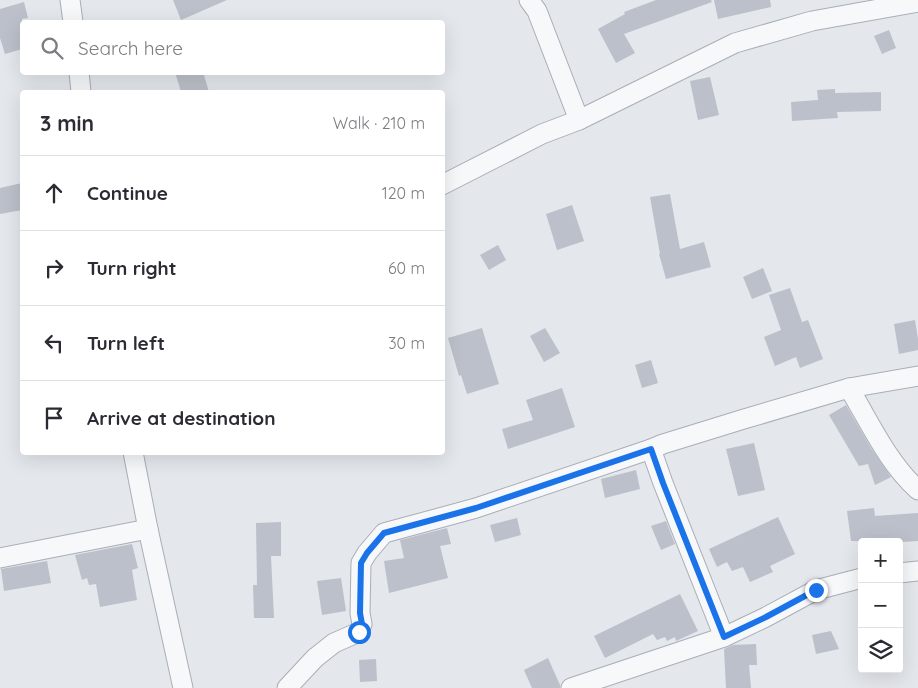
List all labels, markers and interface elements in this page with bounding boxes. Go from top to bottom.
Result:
search box [20,20,445,75]
icon: search [38,34,66,62]
text: Search here [78,36,183,60]
text: 3 min [40,110,94,136]
text: Walk · 210 m [333,113,425,133]
icon: ahead [40,179,68,207]
text: Continue [87,181,168,205]
text: 120 m [382,183,425,203]
icon: right [40,254,68,282]
text: Turn right [87,256,176,280]
text: 60 m [388,258,425,278]
icon: left [40,329,68,357]
text: Turn left [87,331,165,355]
text: 30 m [388,333,425,353]
icon: arrive [40,404,68,432]
text: Arrive at destination [87,406,276,430]
map controls [858,538,903,673]
button: + [858,538,903,583]
route end [805,579,828,602]
button: − [858,583,903,628]
route start [348,621,371,644]
button: layers [858,628,903,673]

